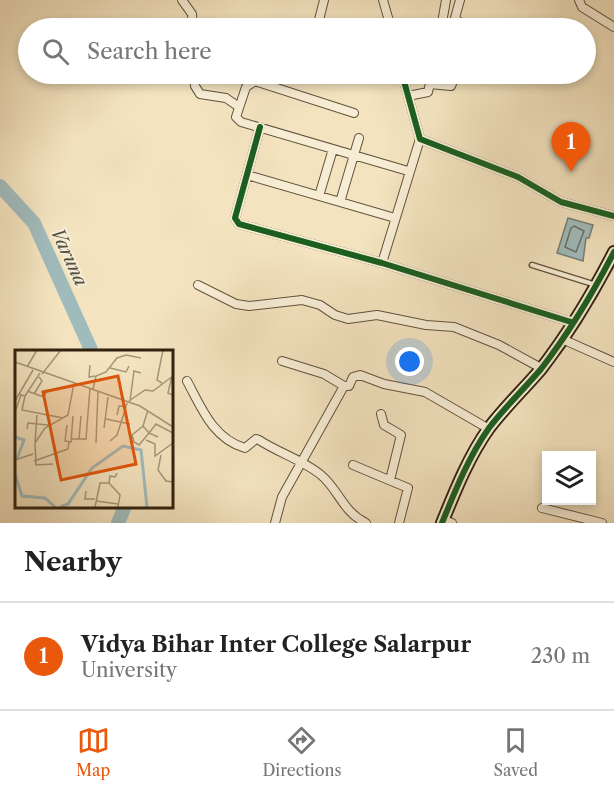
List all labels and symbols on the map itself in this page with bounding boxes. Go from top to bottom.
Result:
pin: 1 [552,122,590,172]
water label: Varuna [46,224,92,290]
your location [395,347,424,376]
inset map [15,350,172,508]

